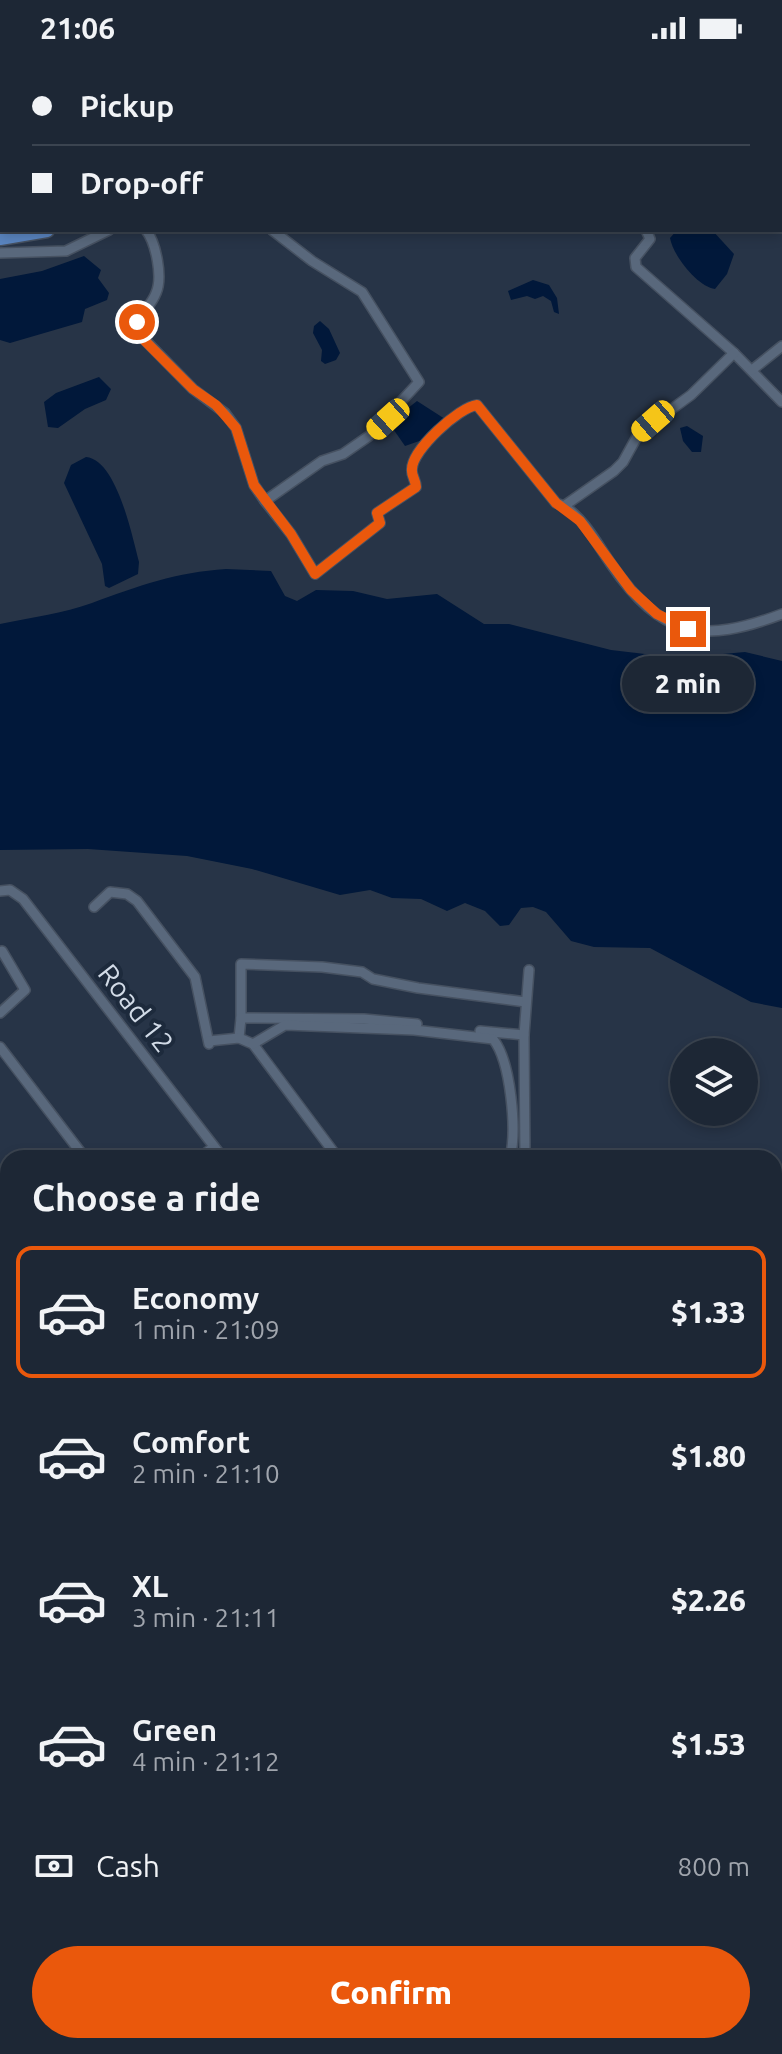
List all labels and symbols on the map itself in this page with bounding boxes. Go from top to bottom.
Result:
route start [119,304,155,340]
car [362,394,414,444]
car [627,396,679,446]
route end [670,611,706,647]
callout: 2 min [622,657,754,713]
street label: Road 12 [93,958,180,1058]

